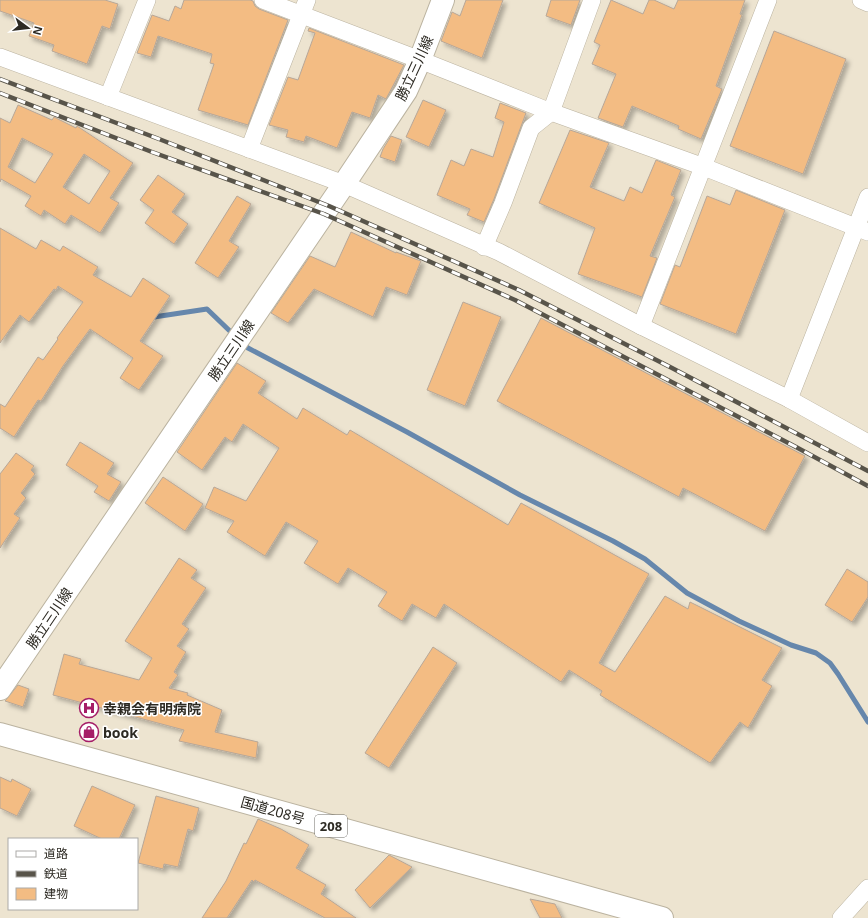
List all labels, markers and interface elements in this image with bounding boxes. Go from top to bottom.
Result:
north arrow [8,8,48,48]
text: N [30,24,47,37]
street label: 勝立三川線 [391,32,437,104]
street label: 勝立三川線 [204,316,258,384]
street label: 勝立三川線 [22,584,76,652]
hospital icon: 幸親会有明病院 [78,697,100,719]
place label: 幸親会有明病院 [103,699,201,718]
shop icon: book [78,721,100,743]
place label: book [103,723,138,742]
street label: 国道208号 [239,792,307,828]
road number: 208 [315,815,347,837]
legend [8,838,138,910]
text: 道路 [44,845,68,862]
text: 鉄道 [44,865,68,882]
text: 建物 [44,885,68,902]

